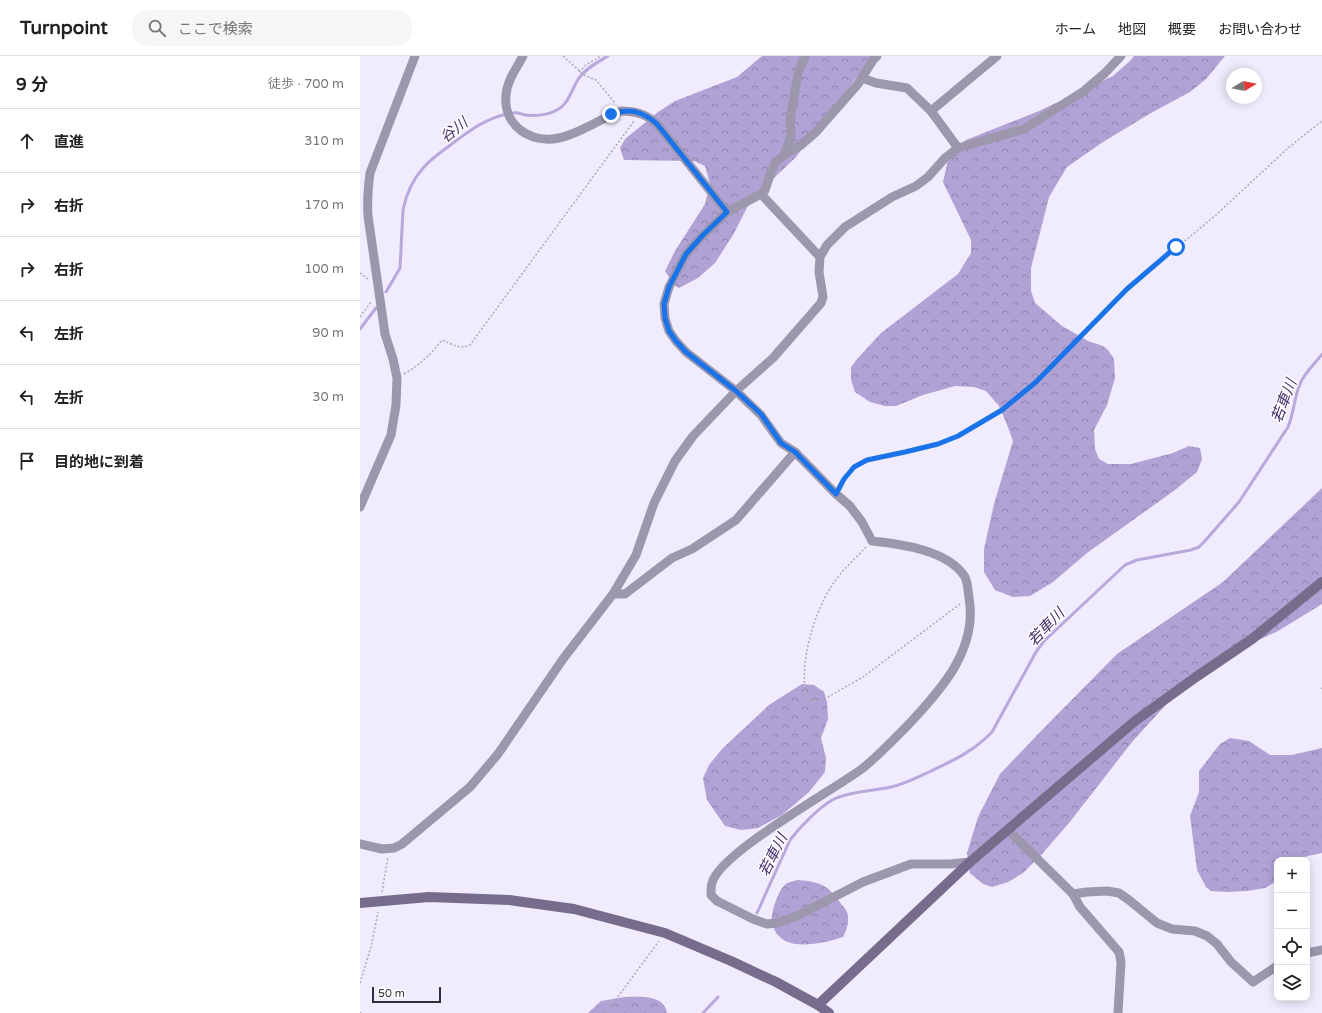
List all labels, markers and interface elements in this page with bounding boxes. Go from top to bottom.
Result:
search box [132,10,412,46]
text: Turnpoint [20,17,108,39]
icon: search [146,17,168,39]
text: ここで検索 [178,20,253,38]
text: ホーム [1054,21,1096,38]
text: 地図 [1118,21,1146,38]
text: 概要 [1168,21,1196,38]
text: お問い合わせ [1218,21,1302,38]
north arrow [1226,68,1262,104]
text: 9 分 [16,74,48,95]
text: 徒歩 · 700 m [268,76,344,92]
route end [602,105,620,123]
water label: 谷川 [437,112,473,146]
icon: ahead [16,130,38,152]
text: 直進 [54,133,84,151]
text: 310 m [304,133,344,149]
icon: right [16,194,38,216]
text: 右折 [54,197,84,215]
text: 170 m [304,197,344,213]
route start [1167,238,1185,256]
icon: right [16,258,38,280]
text: 右折 [54,261,84,279]
text: 100 m [304,261,344,277]
icon: left [16,322,38,344]
text: 左折 [54,325,84,343]
text: 90 m [312,325,344,341]
water label: 若車川 [1268,375,1301,425]
icon: left [16,386,38,408]
text: 左折 [54,389,84,407]
text: 30 m [312,389,344,405]
icon: arrive [16,450,38,472]
text: 目的地に到着 [54,453,144,471]
water label: 若車川 [1024,603,1069,649]
water label: 若車川 [755,829,792,879]
map controls [1274,857,1310,1001]
button: + [1274,857,1310,893]
button: − [1274,893,1310,929]
button: locate [1274,929,1310,965]
button: layers [1274,965,1310,1001]
scale bar [372,985,441,1004]
text: 50 m [378,987,405,1000]

